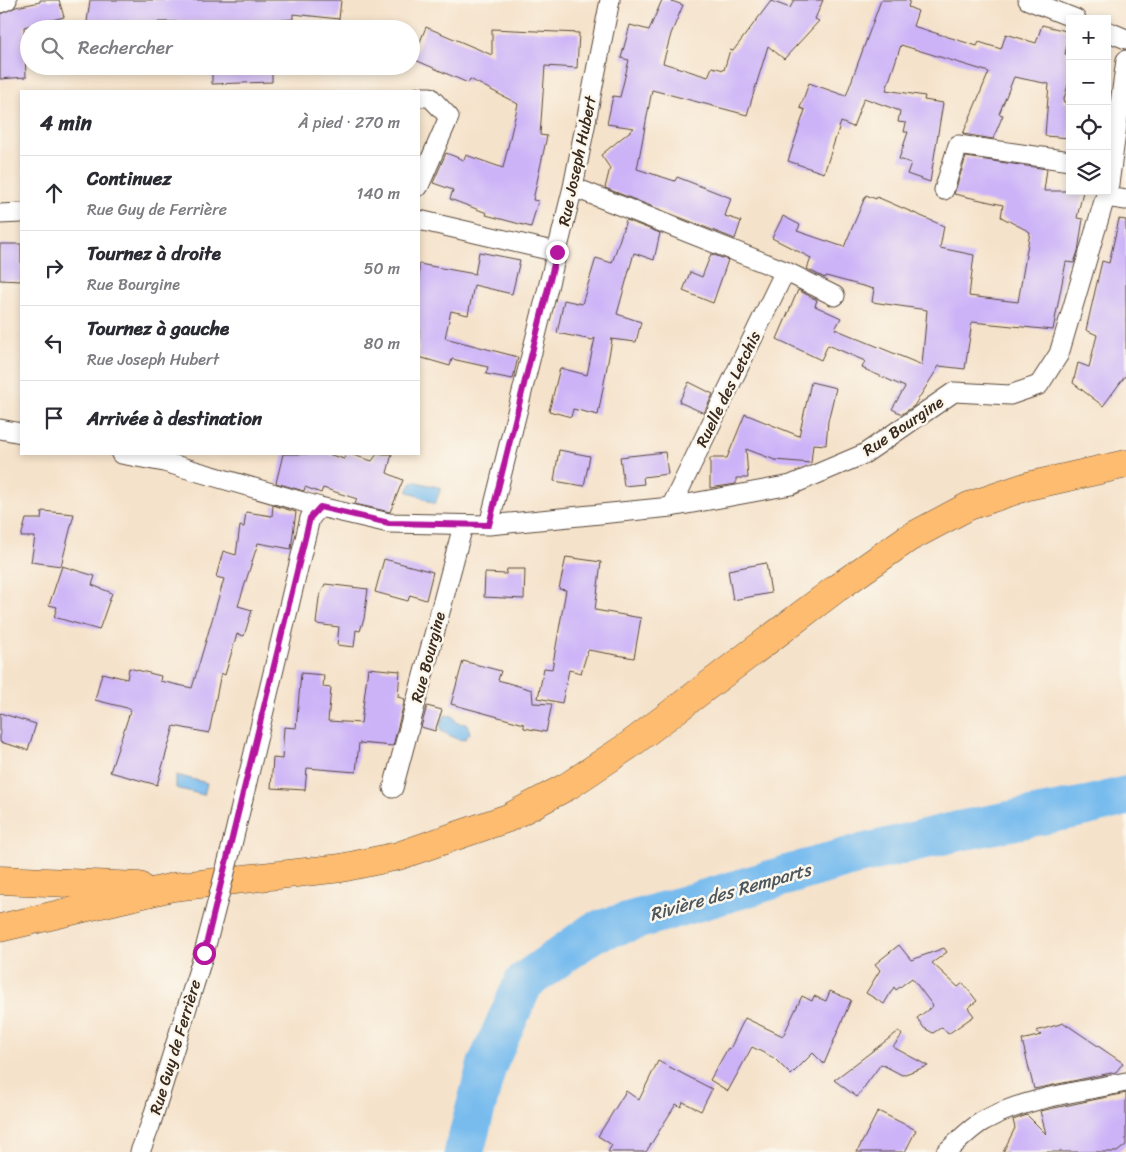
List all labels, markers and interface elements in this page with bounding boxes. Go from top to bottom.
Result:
map controls [1066,15,1111,195]
button: + [1066,15,1111,60]
search box [20,20,420,75]
text: Rechercher [78,31,173,64]
icon: search [38,34,66,62]
button: − [1066,60,1111,105]
street label: Rue Joseph Hubert [549,93,605,229]
text: 4 min [40,104,92,142]
button: locate [1066,105,1111,150]
text: À pied · 270 m [298,108,400,137]
button: layers [1066,150,1111,195]
text: Continuez [87,162,172,195]
icon: ahead [40,179,68,207]
text: 140 m [357,179,400,208]
text: Rue Guy de Ferrière [87,195,227,224]
text: Tournez à droite [87,237,221,270]
route end [546,241,569,264]
icon: right [40,254,68,282]
text: 50 m [364,254,400,283]
text: Rue Bourgine [87,270,180,299]
text: Tournez à gauche [87,312,229,345]
street label: Ruelle des Letchis [687,325,769,452]
icon: left [40,329,68,357]
text: 80 m [364,329,400,358]
text: Rue Joseph Hubert [87,345,219,374]
street label: Rue Bourgine [856,388,950,464]
text: Arrivée à destination [87,402,262,435]
icon: arrive [40,404,68,432]
street label: Rue Bourgine [402,608,454,706]
water label: Rivière des Remparts [646,853,817,930]
route start [193,942,216,965]
street label: Rue Guy de Ferrière [141,976,209,1118]

